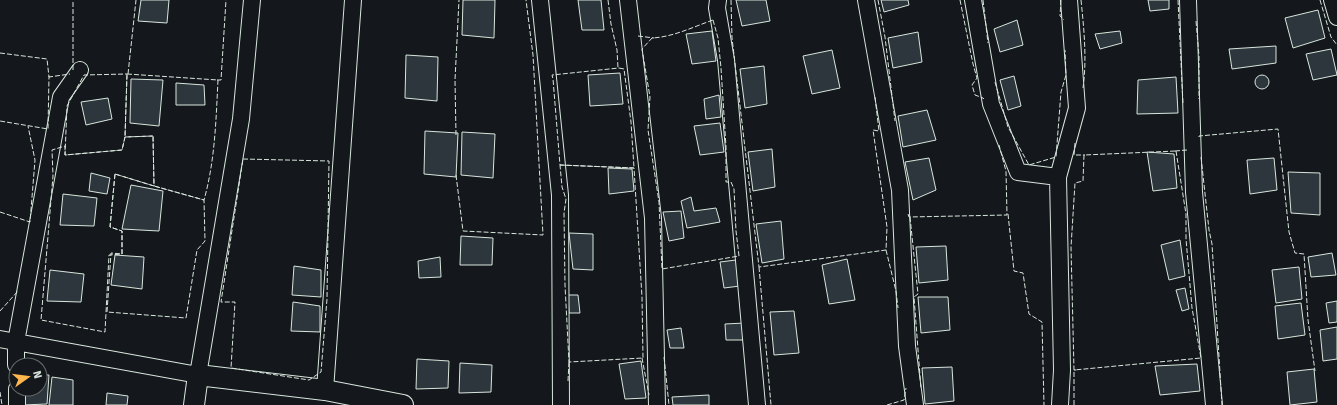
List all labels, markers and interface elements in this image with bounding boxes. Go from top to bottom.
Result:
north arrow [8,357,48,397]
text: N [30,370,44,380]

